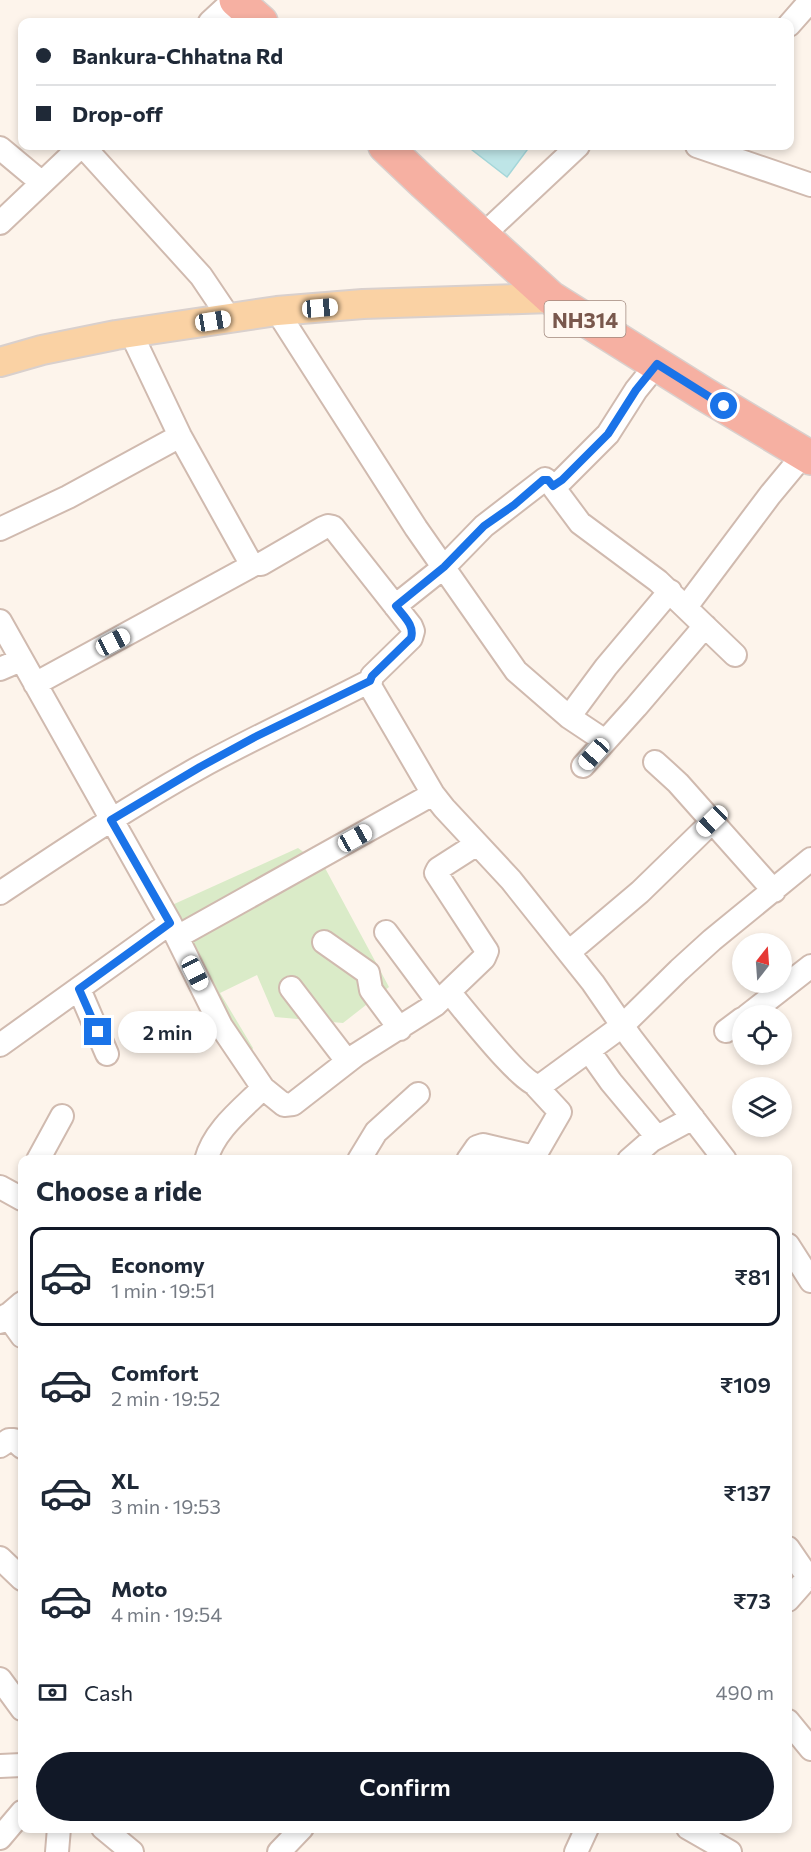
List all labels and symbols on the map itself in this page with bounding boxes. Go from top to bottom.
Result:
car [301,297,339,319]
road number: NH314 [544,301,626,337]
car [194,309,232,333]
route start [710,392,737,419]
car [93,626,133,658]
car [575,735,613,773]
car [693,802,731,840]
car [335,821,375,855]
north arrow [732,933,792,993]
car [179,953,211,993]
callout: 2 min [119,1011,218,1053]
route end [84,1018,111,1045]

